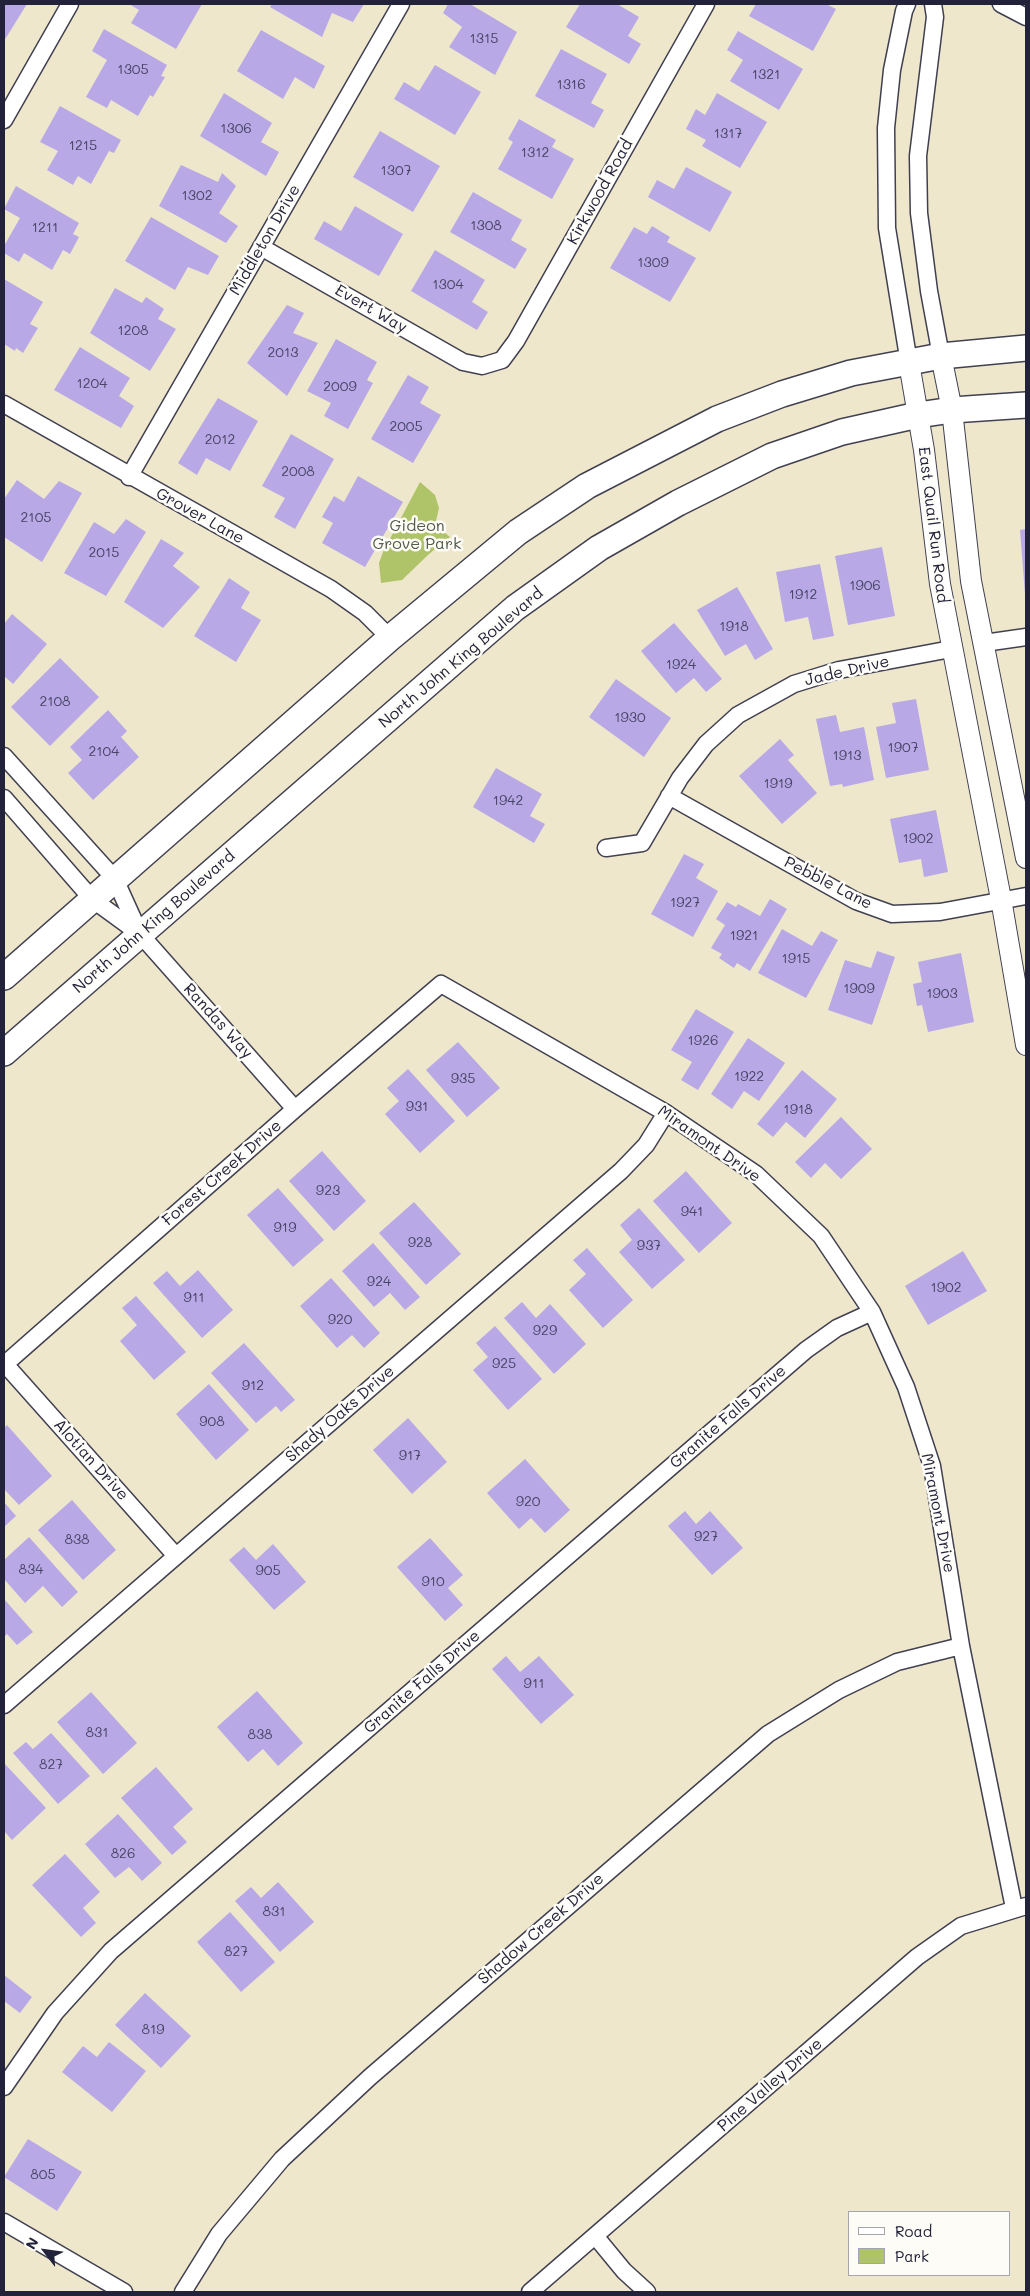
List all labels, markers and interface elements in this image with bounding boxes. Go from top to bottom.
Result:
house number: 1315 [470,31,498,47]
house number: 1305 [117,62,149,78]
house number: 1321 [752,67,780,83]
house number: 1316 [556,77,586,93]
house number: 1306 [220,121,252,137]
house number: 1317 [714,126,742,142]
street label: Kirkwood Road [563,136,637,248]
house number: 1215 [69,138,97,154]
house number: 1312 [521,145,549,161]
house number: 1307 [381,163,411,179]
street label: Middleton Drive [226,181,304,299]
house number: 1302 [182,188,212,204]
house number: 1308 [470,218,502,234]
house number: 1211 [32,220,58,236]
house number: 1309 [637,255,669,271]
house number: 1304 [432,277,464,293]
street label: Evert Way [332,281,410,337]
house number: 1208 [117,323,149,339]
house number: 2013 [268,345,298,361]
house number: 1204 [77,376,107,392]
house number: 2009 [323,379,357,395]
house number: 2005 [389,419,423,435]
house number: 2012 [205,432,235,448]
street label: East Quail Run Road [914,446,952,604]
house number: 2008 [281,464,315,480]
street label: Grover Lane [152,484,248,548]
house number: 2105 [21,510,51,526]
park label: Gideon Grove Park [372,516,462,554]
house number: 2015 [89,545,119,561]
house number: 1906 [849,578,881,594]
street label: North John King Boulevard [375,584,547,732]
house number: 1912 [789,587,817,603]
house number: 1918 [719,619,749,635]
street label: Jade Drive [803,652,891,690]
house number: 1924 [666,657,696,673]
house number: 2108 [39,694,71,710]
house number: 1930 [614,710,646,726]
house number: 1907 [888,740,918,756]
house number: 2104 [89,744,119,760]
house number: 1913 [833,748,861,764]
house number: 1919 [763,776,793,792]
house number: 1942 [493,793,523,809]
house number: 1902 [903,831,933,847]
street label: North John King Boulevard [69,846,239,998]
street label: Pebble Lane [781,853,875,913]
house number: 1927 [670,895,700,911]
house number: 1921 [730,928,758,944]
house number: 1915 [782,951,810,967]
street label: Randas Way [179,979,257,1063]
house number: 1909 [843,981,875,997]
house number: 1903 [926,986,958,1002]
house number: 1926 [688,1033,718,1049]
house number: 1922 [734,1069,764,1085]
house number: 935 [451,1071,475,1087]
house number: 931 [406,1099,428,1115]
street label: Miramont Drive [654,1101,764,1187]
house number: 1918 [783,1102,813,1118]
street label: Forest Creek Drive [159,1116,285,1230]
house number: 923 [316,1183,340,1199]
house number: 941 [681,1204,703,1220]
house number: 919 [274,1220,296,1236]
house number: 928 [408,1235,432,1251]
house number: 937 [637,1238,661,1254]
house number: 924 [367,1274,391,1290]
house number: 1902 [931,1280,961,1296]
house number: 911 [184,1290,204,1306]
house number: 920 [328,1312,352,1328]
house number: 929 [533,1323,557,1339]
house number: 925 [492,1356,516,1372]
street label: Granite Falls Drive [666,1361,790,1473]
street label: Shady Oaks Drive [282,1362,398,1466]
house number: 912 [242,1378,264,1394]
house number: 908 [199,1414,225,1430]
street label: Alotian Drive [49,1415,133,1505]
house number: 917 [399,1448,421,1464]
street label: Miramont Drive [917,1452,959,1574]
house number: 920 [516,1494,540,1510]
house number: 927 [694,1529,718,1545]
house number: 838 [64,1532,90,1548]
house number: 834 [19,1562,43,1578]
house number: 905 [255,1563,281,1579]
house number: 910 [421,1574,445,1590]
street label: Granite Falls Drive [360,1626,484,1738]
house number: 911 [524,1676,544,1692]
house number: 831 [86,1725,108,1741]
house number: 838 [247,1727,273,1743]
house number: 827 [39,1757,63,1773]
house number: 826 [111,1846,135,1862]
street label: Shadow Creek Drive [474,1869,608,1989]
house number: 831 [263,1904,285,1920]
house number: 827 [224,1944,248,1960]
house number: 819 [141,2022,165,2038]
street label: Pine Valley Drive [714,2034,826,2136]
house number: 805 [30,2167,56,2183]
legend [848,2211,1010,2276]
text: Road [895,2221,932,2241]
north arrow [20,2226,70,2276]
text: N [21,2234,42,2253]
text: Park [895,2246,929,2266]

